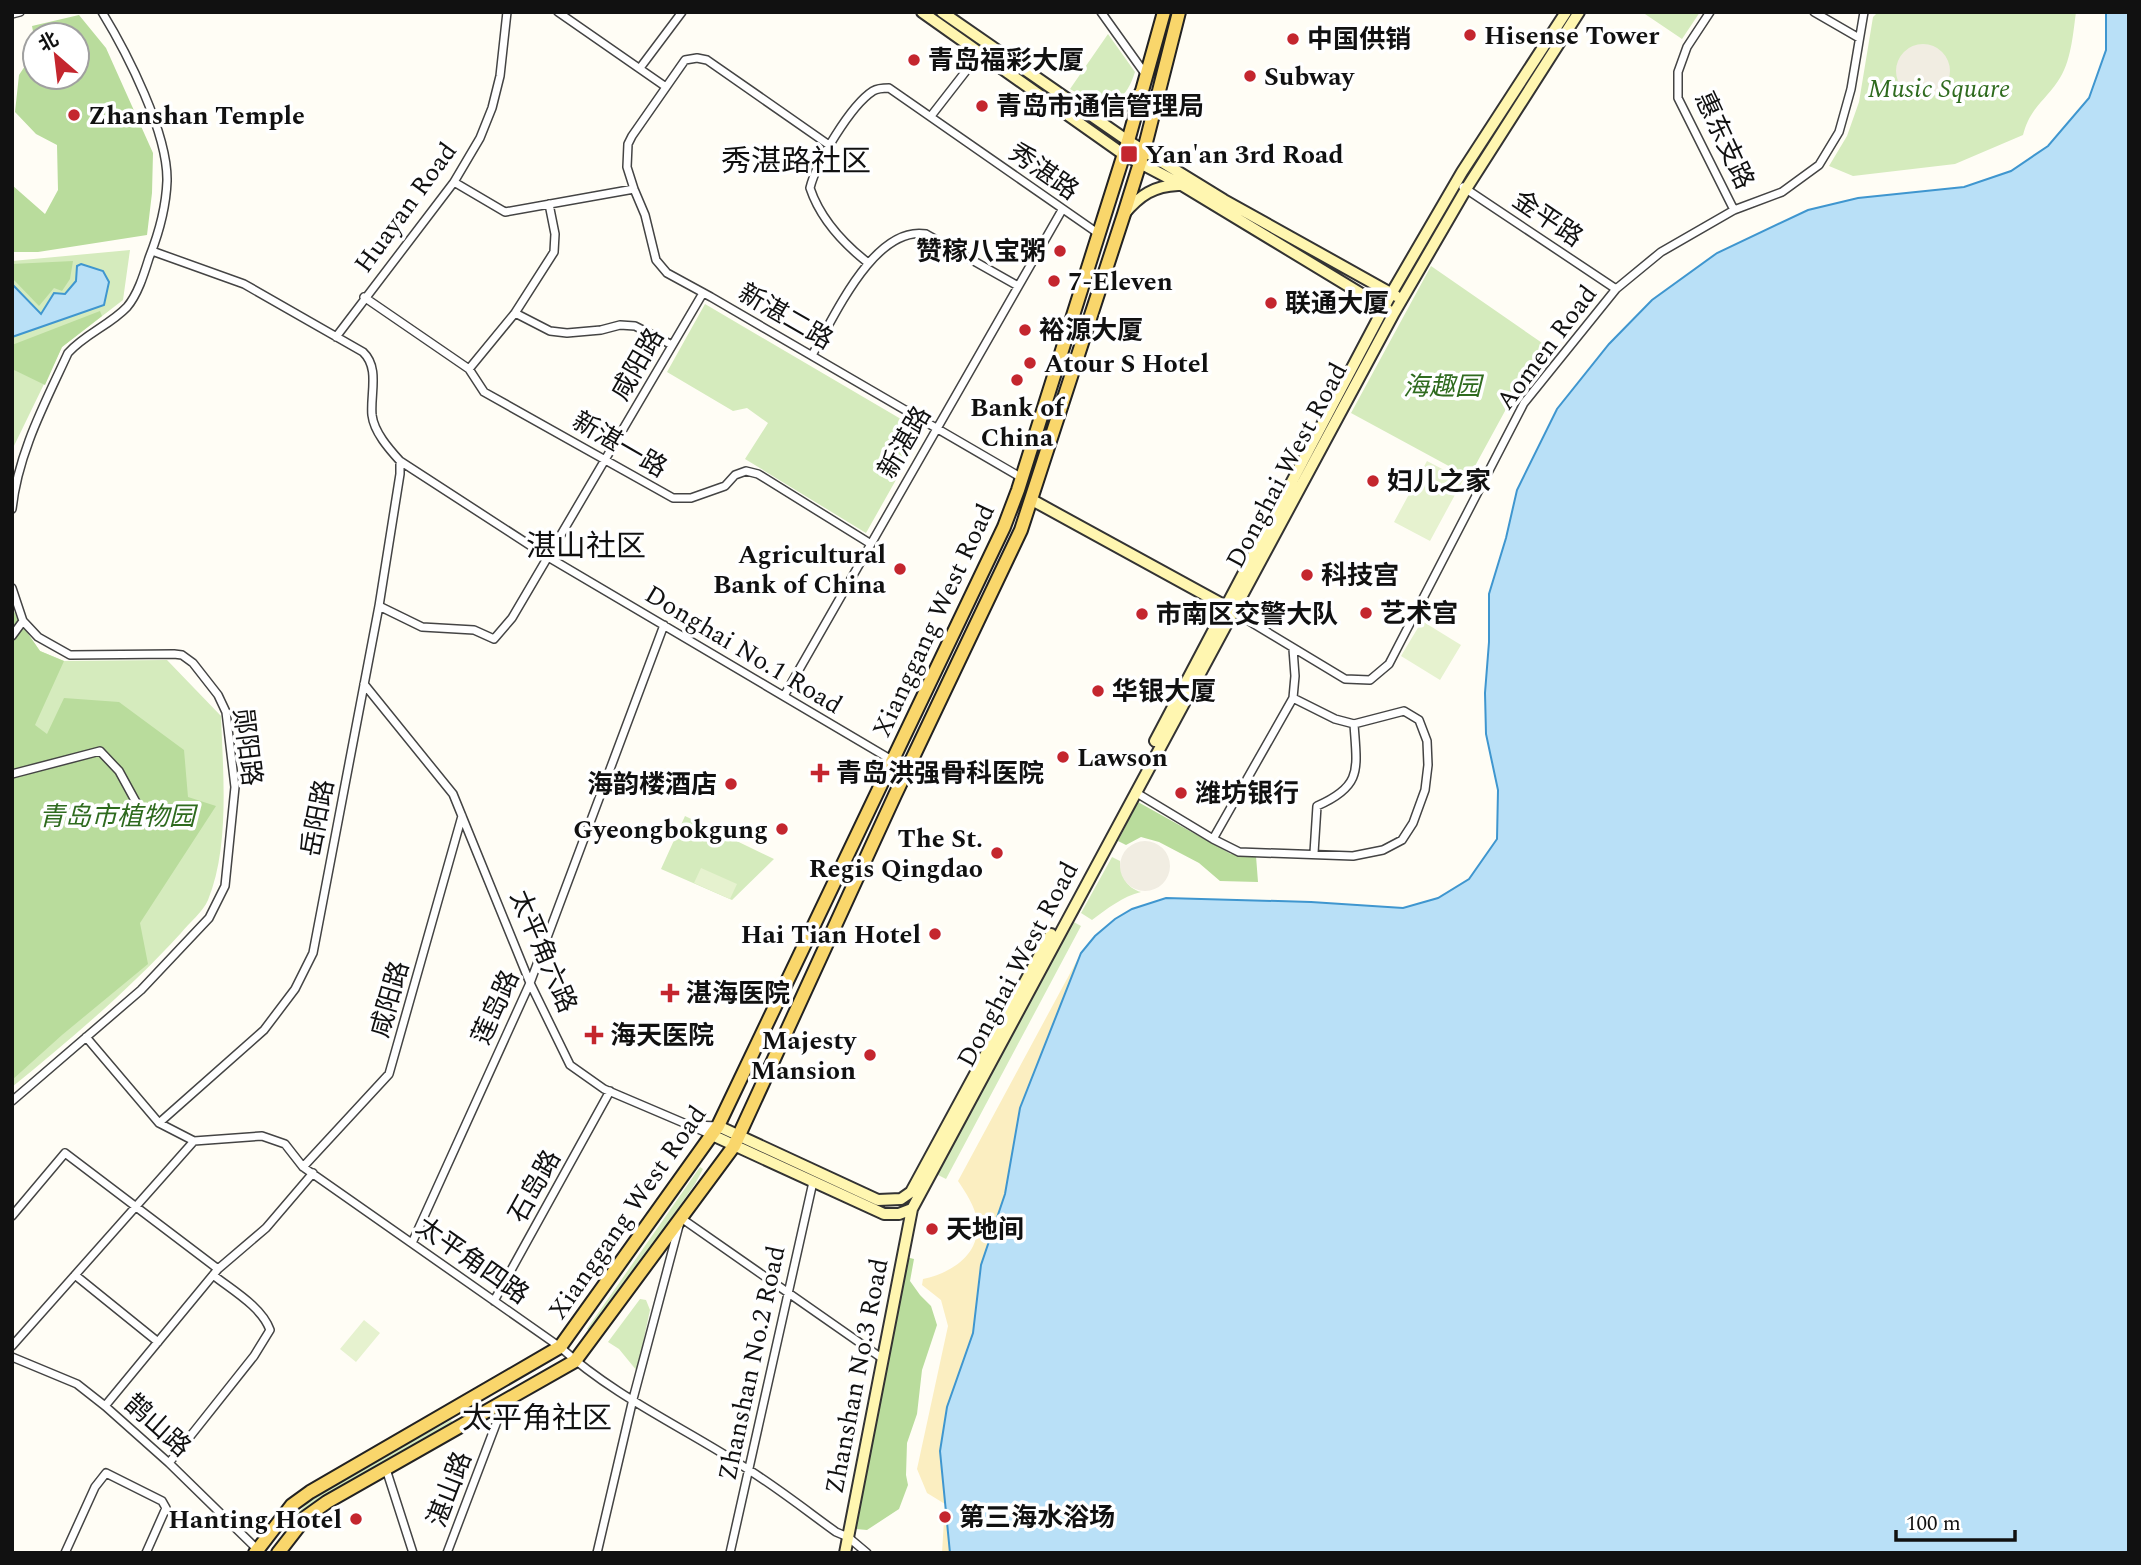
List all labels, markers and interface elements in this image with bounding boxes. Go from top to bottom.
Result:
place label: Hisense Tower [1484,16,1660,56]
place label: 中国供销 [1307,20,1411,60]
north arrow [21,21,91,91]
text: 北 [34,25,64,60]
marker: Hisense Tower [1462,27,1478,43]
marker: 中国供销 [1285,31,1301,47]
place label: 青岛福彩大厦 [928,41,1084,81]
marker: 青岛福彩大厦 [906,52,922,68]
place label: Subway [1264,57,1356,97]
marker: Subway [1242,68,1258,84]
park label: Music Square [1868,69,2010,109]
street label: 惠东支路 [1684,85,1764,196]
place label: 青岛市通信管理局 [996,87,1204,127]
place label: Zhanshan Temple [88,96,305,136]
marker: 青岛市通信管理局 [974,98,990,114]
marker: Zhanshan Temple [66,107,82,123]
street label: 秀湛路 [1000,133,1087,211]
street label: Huayan Road [344,134,467,282]
place label: Yan'an 3rd Road [1145,135,1344,175]
district label: 秀湛路社区 [721,139,871,185]
marker: Yan'an 3rd Road [1119,144,1139,164]
street label: 金平路 [1504,180,1591,257]
place label: 赞稼八宝粥 [916,232,1046,272]
marker: 赞稼八宝粥 [1052,243,1068,259]
place label: 7-Eleven [1068,262,1173,302]
marker: 7-Eleven [1046,273,1062,289]
street label: 新湛二路 [730,274,841,360]
street label: Aomen Road [1486,276,1607,419]
place label: 联通大厦 [1285,284,1389,324]
marker: 联通大厦 [1263,295,1279,311]
place label: 裕源大厦 [1039,311,1143,351]
street label: 咸阳路 [601,321,675,408]
marker: 裕源大厦 [1017,322,1033,338]
place label: Atour S Hotel [1044,344,1209,384]
marker: Atour S Hotel [1022,355,1038,371]
street label: Donghai West Road [1216,355,1358,576]
park label: 海趣园 [1403,367,1485,407]
marker: Bank of China [1009,372,1025,388]
place label: Bank of China [970,388,1065,458]
street label: 新湛路 [868,399,942,486]
street label: 新湛一路 [564,402,675,488]
place label: 妇儿之家 [1387,462,1491,502]
marker: 妇儿之家 [1365,473,1381,489]
street label: Xianggang West Road [862,497,1006,744]
district label: 湛山社区 [526,524,646,570]
place label: Agricultural Bank of China [713,535,887,605]
place label: 科技宫 [1321,556,1399,596]
marker: Agricultural Bank of China [892,561,908,577]
marker: 科技宫 [1299,567,1315,583]
street label: Donghai No.1 Road [637,575,850,725]
place label: 艺术宫 [1380,594,1458,634]
place label: 市南区交警大队 [1156,595,1338,635]
marker: 艺术宫 [1358,605,1374,621]
marker: 市南区交警大队 [1134,606,1150,622]
place label: 华银大厦 [1112,672,1216,712]
marker: 华银大厦 [1090,683,1106,699]
street label: 郧阳路 [222,706,272,788]
place label: Lawson [1077,738,1168,778]
marker: Lawson [1055,749,1071,765]
place label: 青岛洪强骨科医院 [836,754,1044,794]
marker: 青岛洪强骨科医院 [810,763,830,783]
place label: 海韵楼酒店 [587,765,717,805]
place label: 潍坊银行 [1195,774,1299,814]
street label: 岳阳路 [291,776,345,860]
marker: 海韵楼酒店 [723,776,739,792]
marker: 潍坊银行 [1173,785,1189,801]
park label: 青岛市植物园 [39,797,199,837]
place label: Gyeongbokgung [573,810,768,850]
place label: The St. Regis Qingdao [809,819,983,889]
marker: Gyeongbokgung [774,821,790,837]
marker: The St. Regis Qingdao [989,845,1005,861]
street label: Donghai West Road [947,854,1089,1075]
street label: 太平角六路 [499,884,587,1019]
place label: Hai Tian Hotel [741,915,921,955]
marker: Hai Tian Hotel [927,926,943,942]
street label: 咸阳路 [360,956,420,1042]
street label: 莲岛路 [462,964,530,1051]
place label: 湛海医院 [686,974,790,1014]
marker: 湛海医院 [660,983,680,1003]
place label: 海天医院 [610,1016,714,1056]
place label: Majesty Mansion [750,1021,858,1091]
marker: 海天医院 [584,1025,604,1045]
marker: Majesty Mansion [862,1047,878,1063]
street label: Xianggang West Road [539,1097,717,1328]
street label: 石岛路 [498,1143,571,1230]
street label: 太平角四路 [408,1207,537,1314]
place label: 天地间 [946,1210,1024,1250]
marker: 天地间 [924,1221,940,1237]
street label: Zhanshan No.2 Road [708,1242,796,1484]
street label: Zhanshan No.3 Road [815,1255,899,1498]
street label: 鹊山路 [115,1385,200,1467]
district label: 太平角社区 [462,1396,612,1442]
street label: 湛山路 [417,1446,483,1533]
place label: 第三海水浴场 [959,1498,1115,1538]
scale bar [1896,1498,2015,1542]
place label: Hanting Hotel [168,1500,342,1540]
text: 100 m [1906,1508,1961,1540]
marker: 第三海水浴场 [937,1509,953,1525]
marker: Hanting Hotel [348,1511,364,1527]

